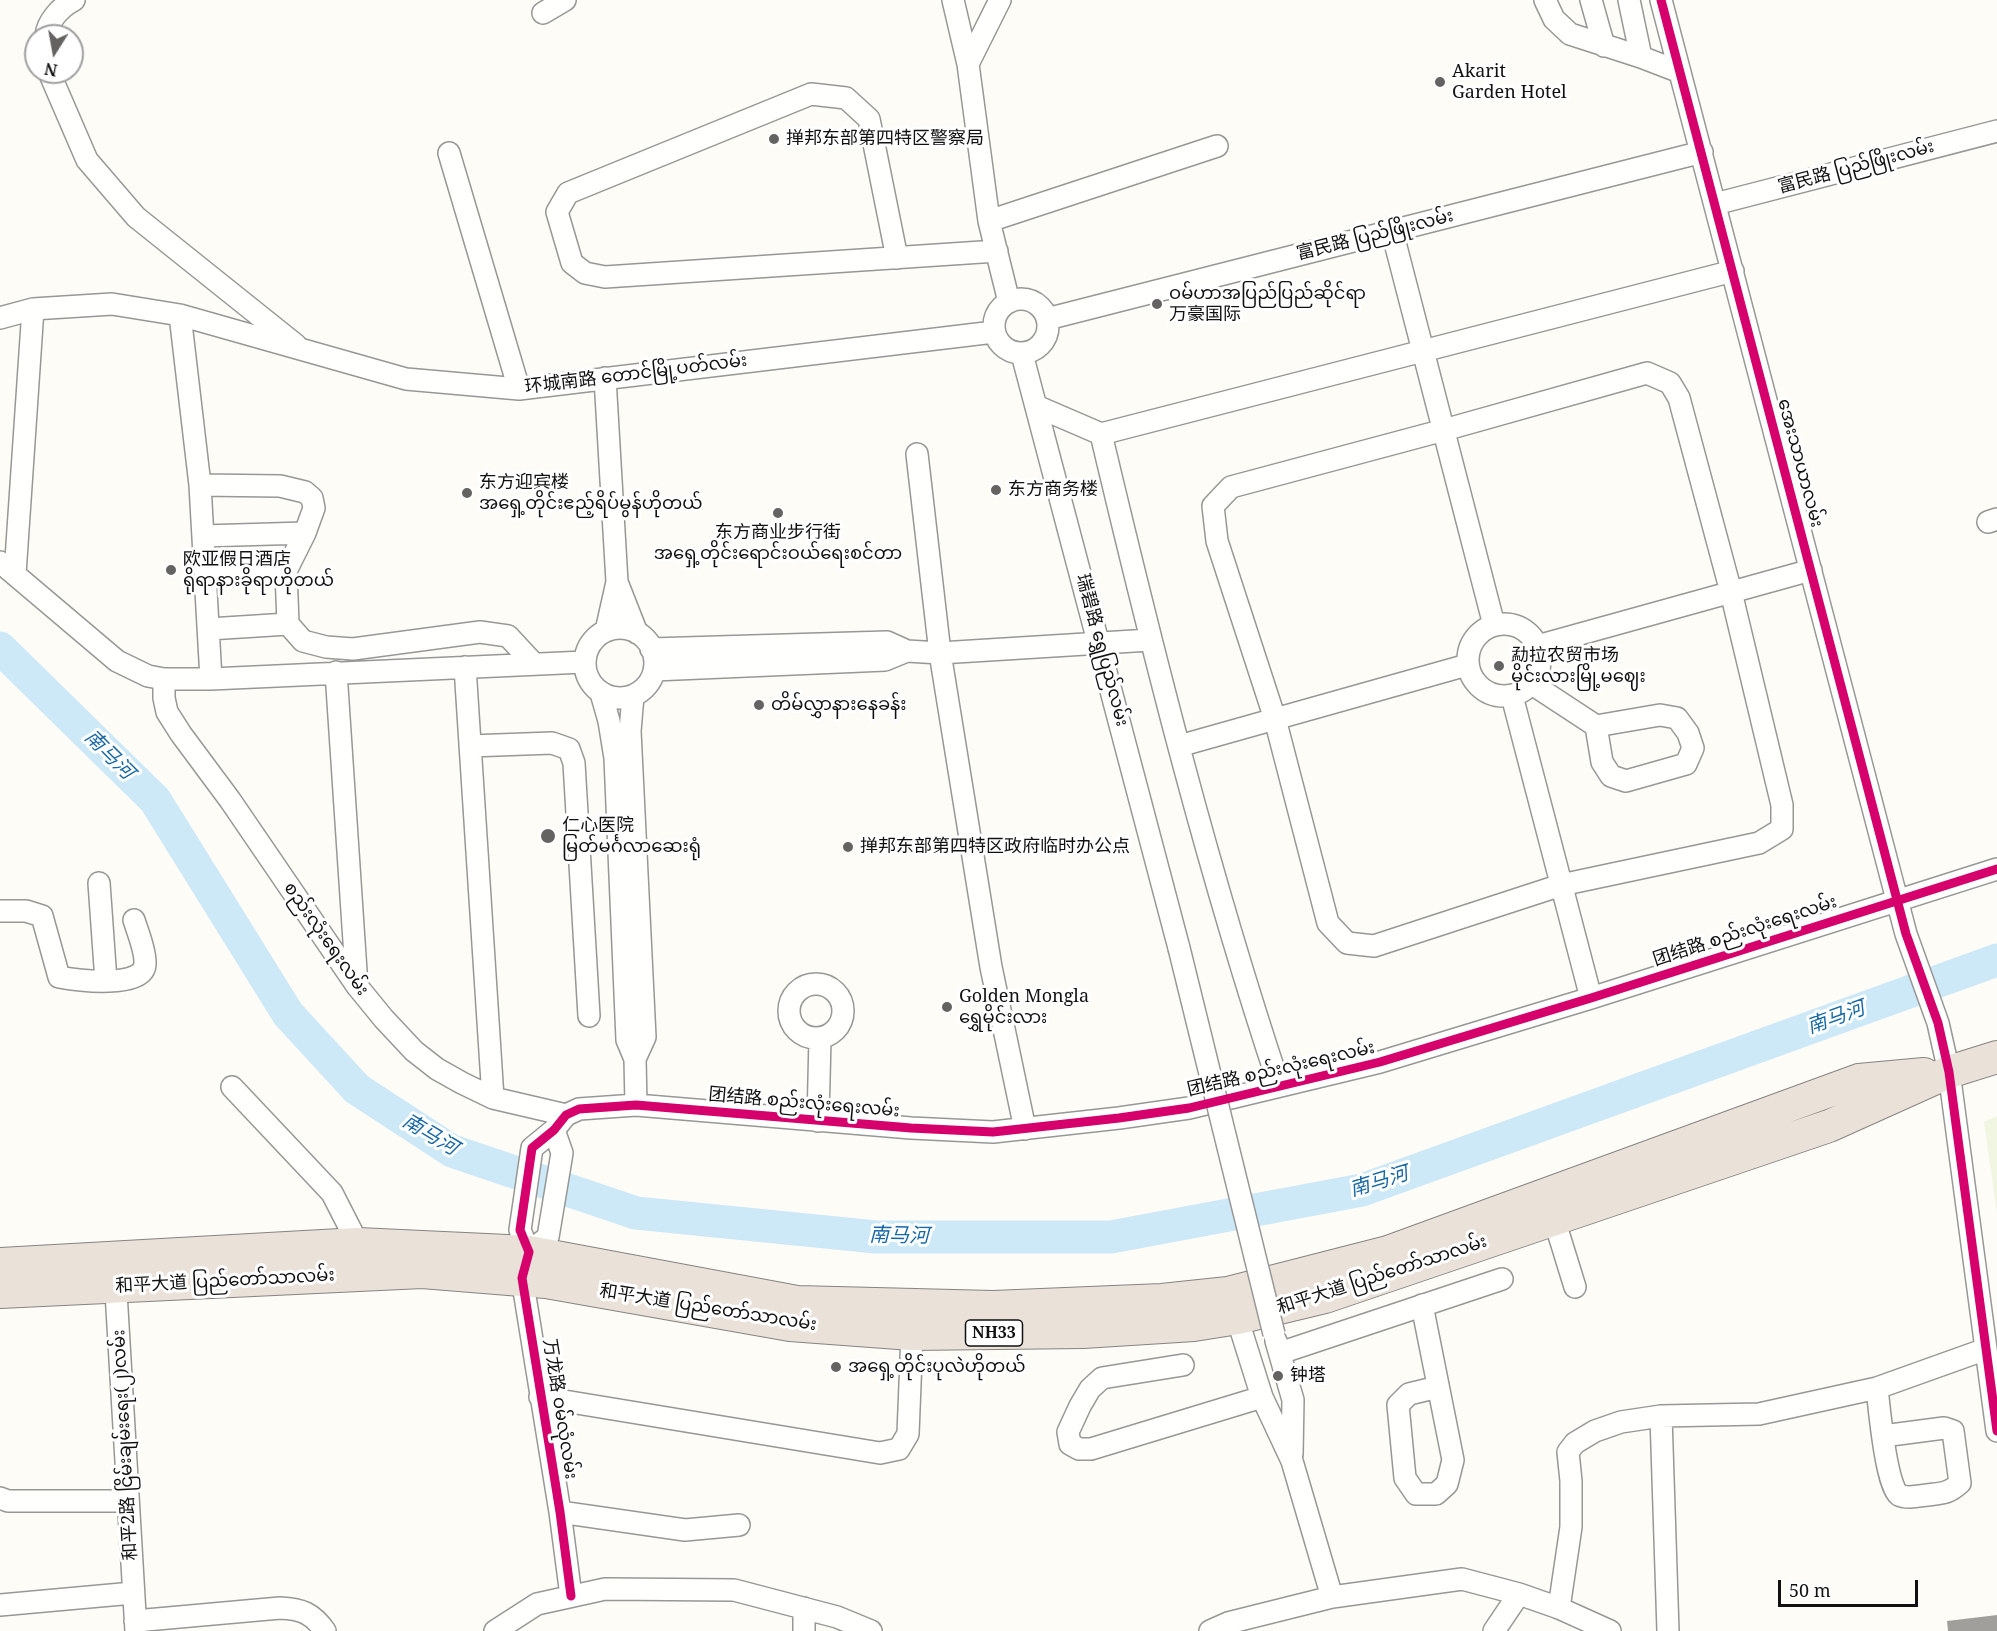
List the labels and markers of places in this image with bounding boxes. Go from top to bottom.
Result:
place label: Akarit Garden Hotel [1452,61,1567,104]
marker: Akarit Garden Hotel [1433,75,1447,89]
place label: 掸邦东部第四特区警察局 [786,128,984,150]
marker: 掸邦东部第四特区警察局 [767,132,781,146]
place label: ဝမ်ဟာအပြည်ပြည်ဆိုင်ရာ 万豪国际 [1169,283,1366,326]
marker: ဝမ်ဟာအပြည်ပြည်ဆိုင်ရာ 万豪国际 [1150,297,1164,311]
place label: 东方迎宾楼 အရှေ့တိုင်းဧည့်ရိပ်မွန်ဟိုတယ် [479,472,702,514]
place label: 东方商务楼 [1008,479,1098,501]
marker: 东方商务楼 [989,483,1003,497]
marker: 东方迎宾楼 အရှေ့တိုင်းဧည့်ရိပ်မွန်ဟိုတယ် [460,486,474,500]
marker: 东方商业步行街 အရှေ့တိုင်းရောင်းဝယ်ရေးစင်တာ [771,506,785,520]
place label: 东方商业步行街 အရှေ့တိုင်းရောင်းဝယ်ရေးစင်တာ [654,522,902,564]
place label: 欧亚假日酒店 ရိုရာနားခိုရာဟိုတယ် [183,549,334,592]
marker: 欧亚假日酒店 ရိုရာနားခိုရာဟိုတယ် [164,563,178,577]
place label: 勐拉农贸市场 မိုင်းလားမြို့မဈေး [1511,645,1646,688]
marker: 勐拉农贸市场 မိုင်းလားမြို့မဈေး [1492,659,1506,673]
place label: တိမ်လွှာနားနေခန်း [771,694,907,716]
marker: တိမ်လွှာနားနေခန်း [752,698,766,712]
place label: 仁心医院 မြတ်မင်္ဂလာဆေးရုံ [562,815,701,858]
marker: 仁心医院 မြတ်မင်္ဂလာဆေးရုံ [539,827,557,845]
place label: 掸邦东部第四特区政府临时办公点 [860,836,1130,858]
marker: 掸邦东部第四特区政府临时办公点 [841,840,855,854]
place label: Golden Mongla ရွှေမိုင်းလား [959,986,1089,1028]
marker: Golden Mongla ရွှေမိုင်းလား [940,1000,954,1014]
place label: အရှေ့တိုင်းပုလဲဟိုတယ် [848,1356,1026,1378]
marker: အရှေ့တိုင်းပုလဲဟိုတယ် [829,1360,843,1374]
place label: 钟塔 [1290,1365,1326,1387]
marker: 钟塔 [1271,1369,1285,1383]

